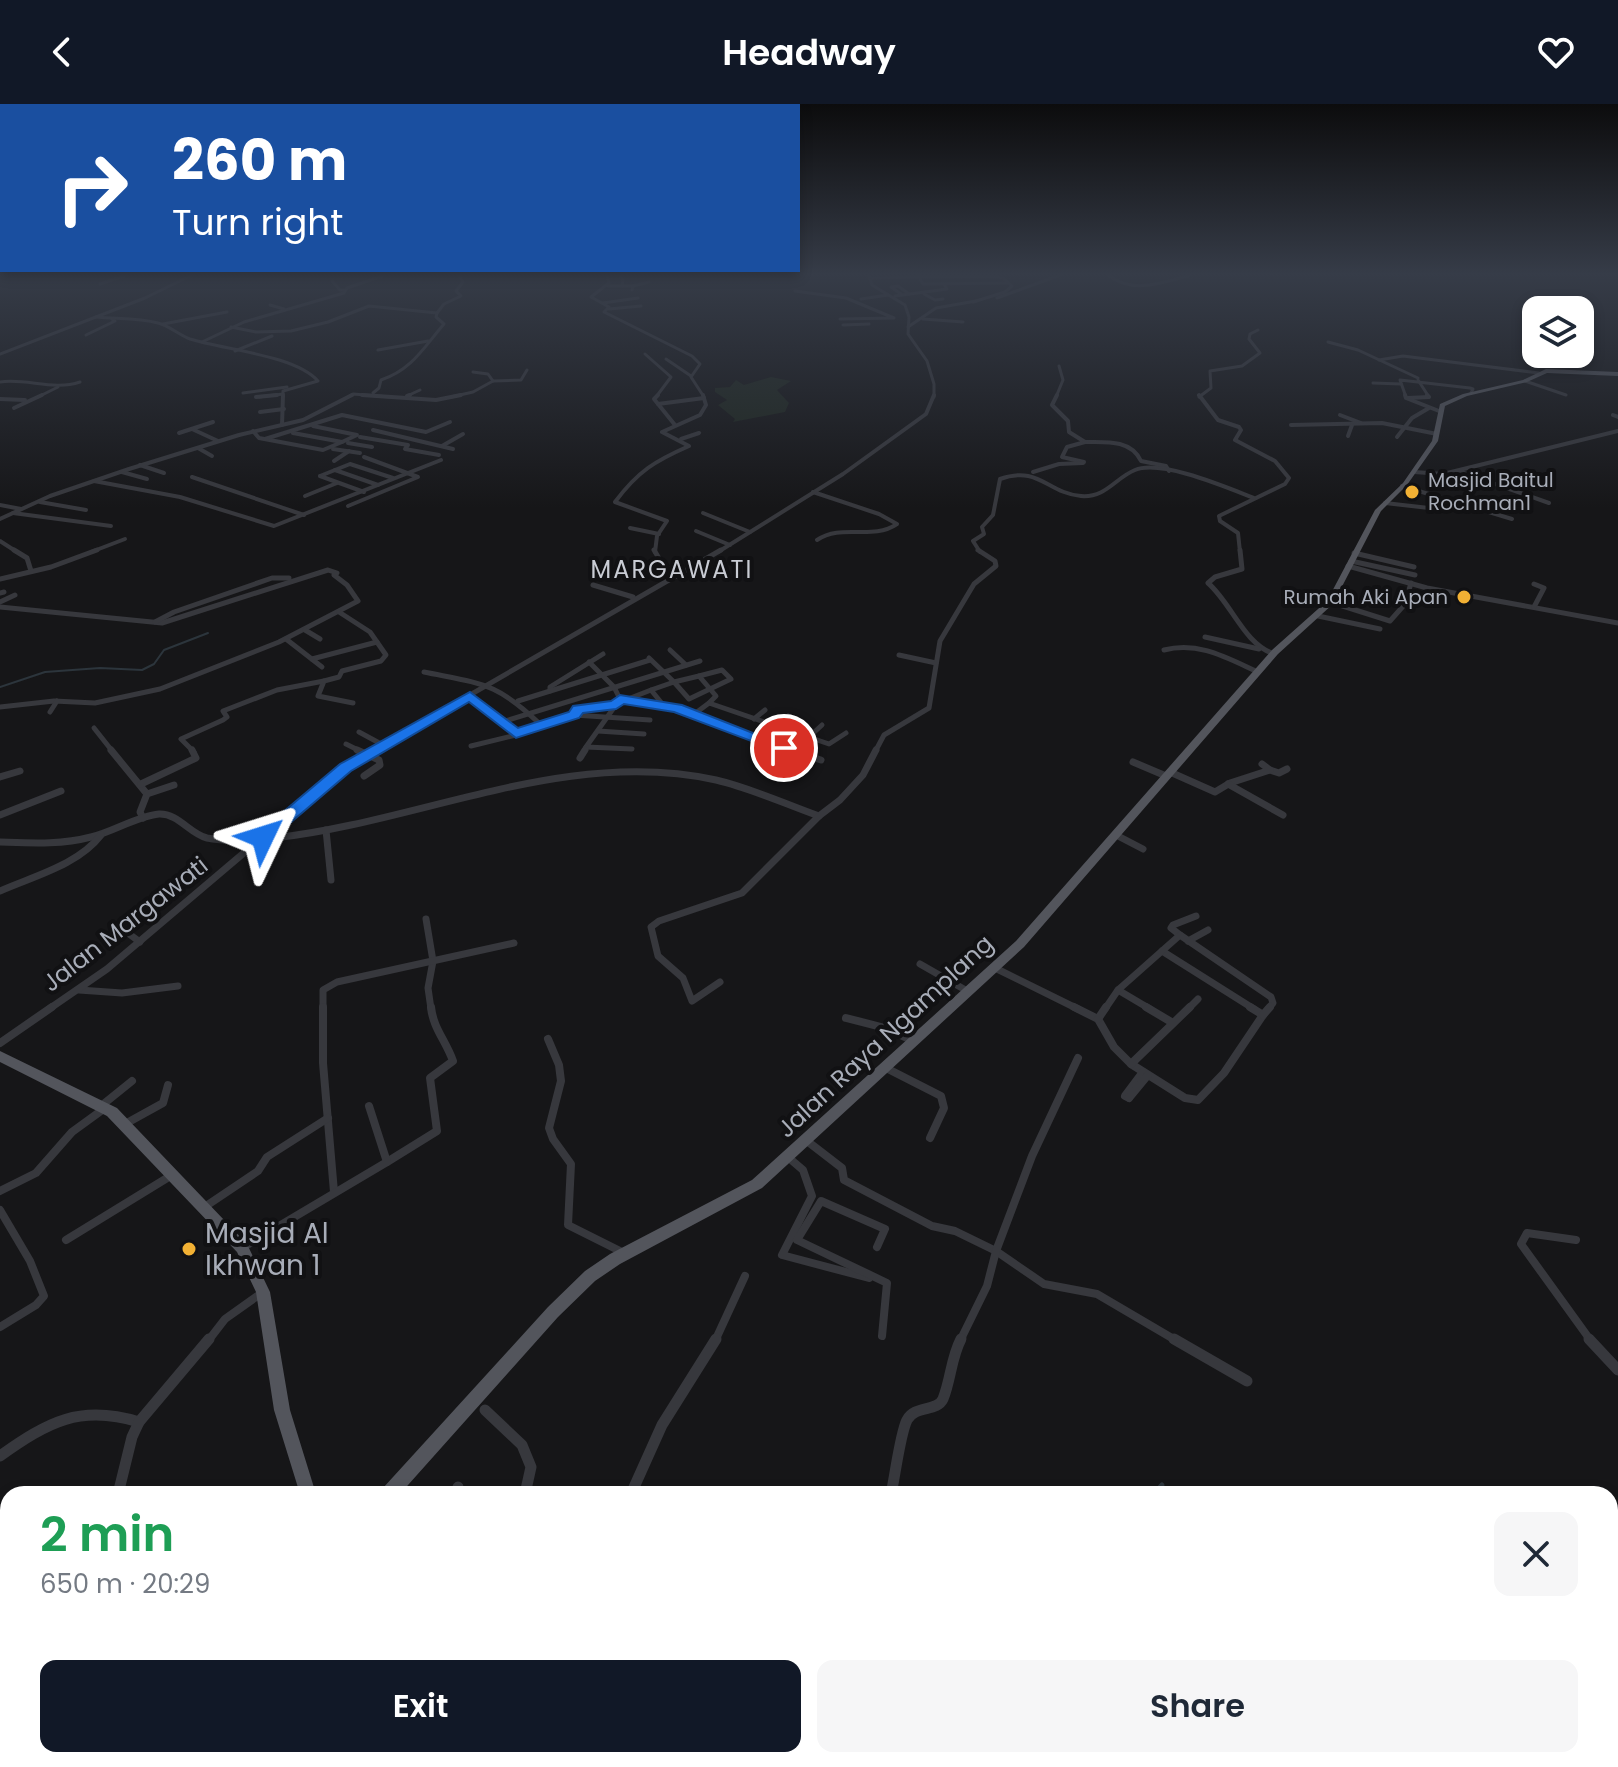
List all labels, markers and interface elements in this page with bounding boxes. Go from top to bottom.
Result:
text: Headway [722,27,896,78]
icon: back [40,30,84,74]
icon: heart [1534,30,1578,74]
text: 260 m [172,121,347,200]
icon: right [40,136,144,240]
text: Turn right [172,197,343,248]
map controls [1522,296,1594,368]
button: layers [1522,296,1594,368]
place label: Masjid Baitul Rochman1 [1428,466,1554,517]
marker: Masjid Baitul Rochman1 [1403,483,1421,501]
district label: MARGAWATI [591,553,753,586]
place label: Rumah Aki Apan [1283,583,1448,611]
marker: Rumah Aki Apan [1455,588,1473,606]
pin [750,714,818,782]
icon: arrive [762,726,806,770]
position arrow [221,795,305,879]
street label: Jalan Margawati [35,849,215,999]
street label: Jalan Raya Ngamplang [770,927,1000,1145]
place label: Masjid Al Ikhwan 1 [205,1214,329,1285]
marker: Masjid Al Ikhwan 1 [180,1240,198,1258]
text: 2 min [40,1501,174,1568]
button: close [1494,1512,1578,1596]
text: 650 m · 20:29 [40,1566,210,1602]
button: Exit [40,1660,801,1752]
button: Share [817,1660,1578,1752]

